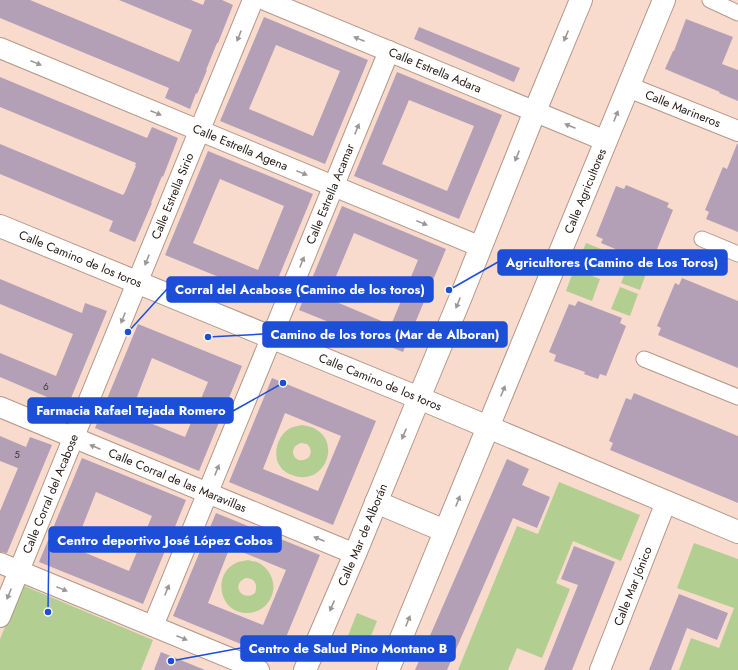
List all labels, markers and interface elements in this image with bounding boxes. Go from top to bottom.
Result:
one-way arrow [563,30,570,42]
one-way arrow [235,31,241,43]
one-way arrow [354,36,365,42]
street label: Calle Estrella Adara [386,43,485,98]
one-way arrow [31,60,42,66]
street label: Calle Marineros [642,86,723,132]
one-way arrow [614,109,620,121]
one-way arrow [151,110,163,116]
street label: Calle Estrella Agena [190,120,291,175]
one-way arrow [564,122,576,129]
one-way arrow [354,124,360,135]
street label: Calle Estrella Acamar [302,140,359,247]
street label: Calle Agricultores [560,146,611,236]
street label: Calle Estrella Sirio [147,150,199,242]
one-way arrow [514,151,520,162]
one-way arrow [297,170,308,176]
one-way arrow [417,220,429,226]
street label: Calle Camino de los toros [16,226,145,292]
callout: Agricultores (Camino de Los Toros) [498,250,727,275]
text: Agricultores (Camino de Los Toros) [505,253,718,272]
one-way arrow [143,254,150,266]
one-way arrow [299,257,305,268]
callout: Corral del Acabose (Camino de los toros) [167,277,433,302]
text: Corral del Acabose (Camino de los toros) [175,280,425,299]
one-way arrow [455,297,462,309]
one-way arrow [120,313,126,324]
callout: Camino de los toros (Mar de Alboran) [263,322,507,347]
text: Camino de los toros (Mar de Alboran) [271,325,499,344]
street label: Calle Camino de los toros [316,349,445,416]
house number: 6 [43,379,49,394]
one-way arrow [500,385,506,397]
callout: Farmacia Rafael Tejada Romero [28,398,233,423]
text: Farmacia Rafael Tejada Romero [36,401,226,420]
one-way arrow [401,429,407,440]
street label: Calle Corral del Acabose [18,431,83,557]
one-way arrow [89,443,101,450]
street label: Calle Corral de las Maravillas [106,444,249,517]
house number: 5 [14,447,20,462]
one-way arrow [214,463,220,475]
street label: Calle Mar de Alborán [333,481,392,589]
one-way arrow [455,494,461,506]
callout: Centro deportivo José López Cobos [49,527,281,552]
text: Centro deportivo José López Cobos [57,531,273,550]
one-way arrow [312,536,324,542]
street label: Calle Mar Jónico [609,544,657,629]
one-way arrow [165,583,171,595]
one-way arrow [56,586,68,592]
one-way arrow [6,588,12,600]
one-way arrow [329,600,336,612]
one-way arrow [405,615,411,627]
one-way arrow [177,635,188,641]
callout: Centro de Salud Pino Montano B [241,636,455,661]
text: Centro de Salud Pino Montano B [249,639,448,658]

